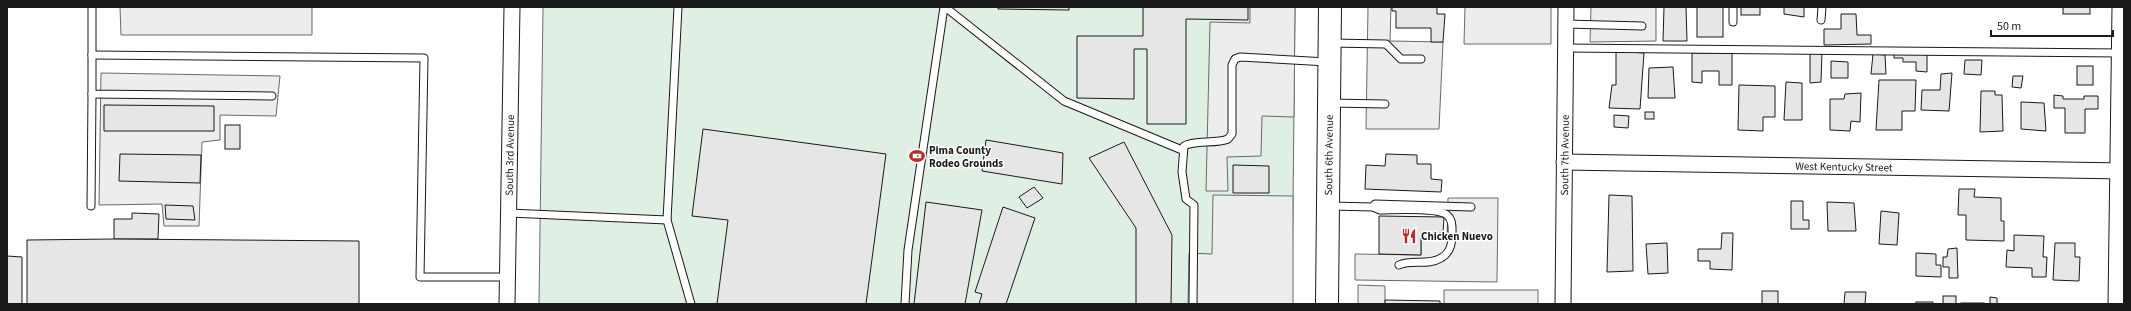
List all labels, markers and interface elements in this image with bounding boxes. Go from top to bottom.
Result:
scale bar [1991,12,2113,38]
text: 50 m [1997,18,2021,35]
street label: South 3rd Avenue [501,114,518,196]
street label: South 6th Avenue [1321,114,1336,196]
street label: South 7th Avenue [1557,114,1572,196]
place label: Pima County Rodeo Grounds [929,143,1003,171]
sports icon: Pima County Rodeo Grounds [908,147,926,165]
street label: West Kentucky Street [1795,158,1893,175]
restaurant icon: Chicken Nuevo [1400,227,1418,245]
place label: Chicken Nuevo [1421,229,1493,244]

